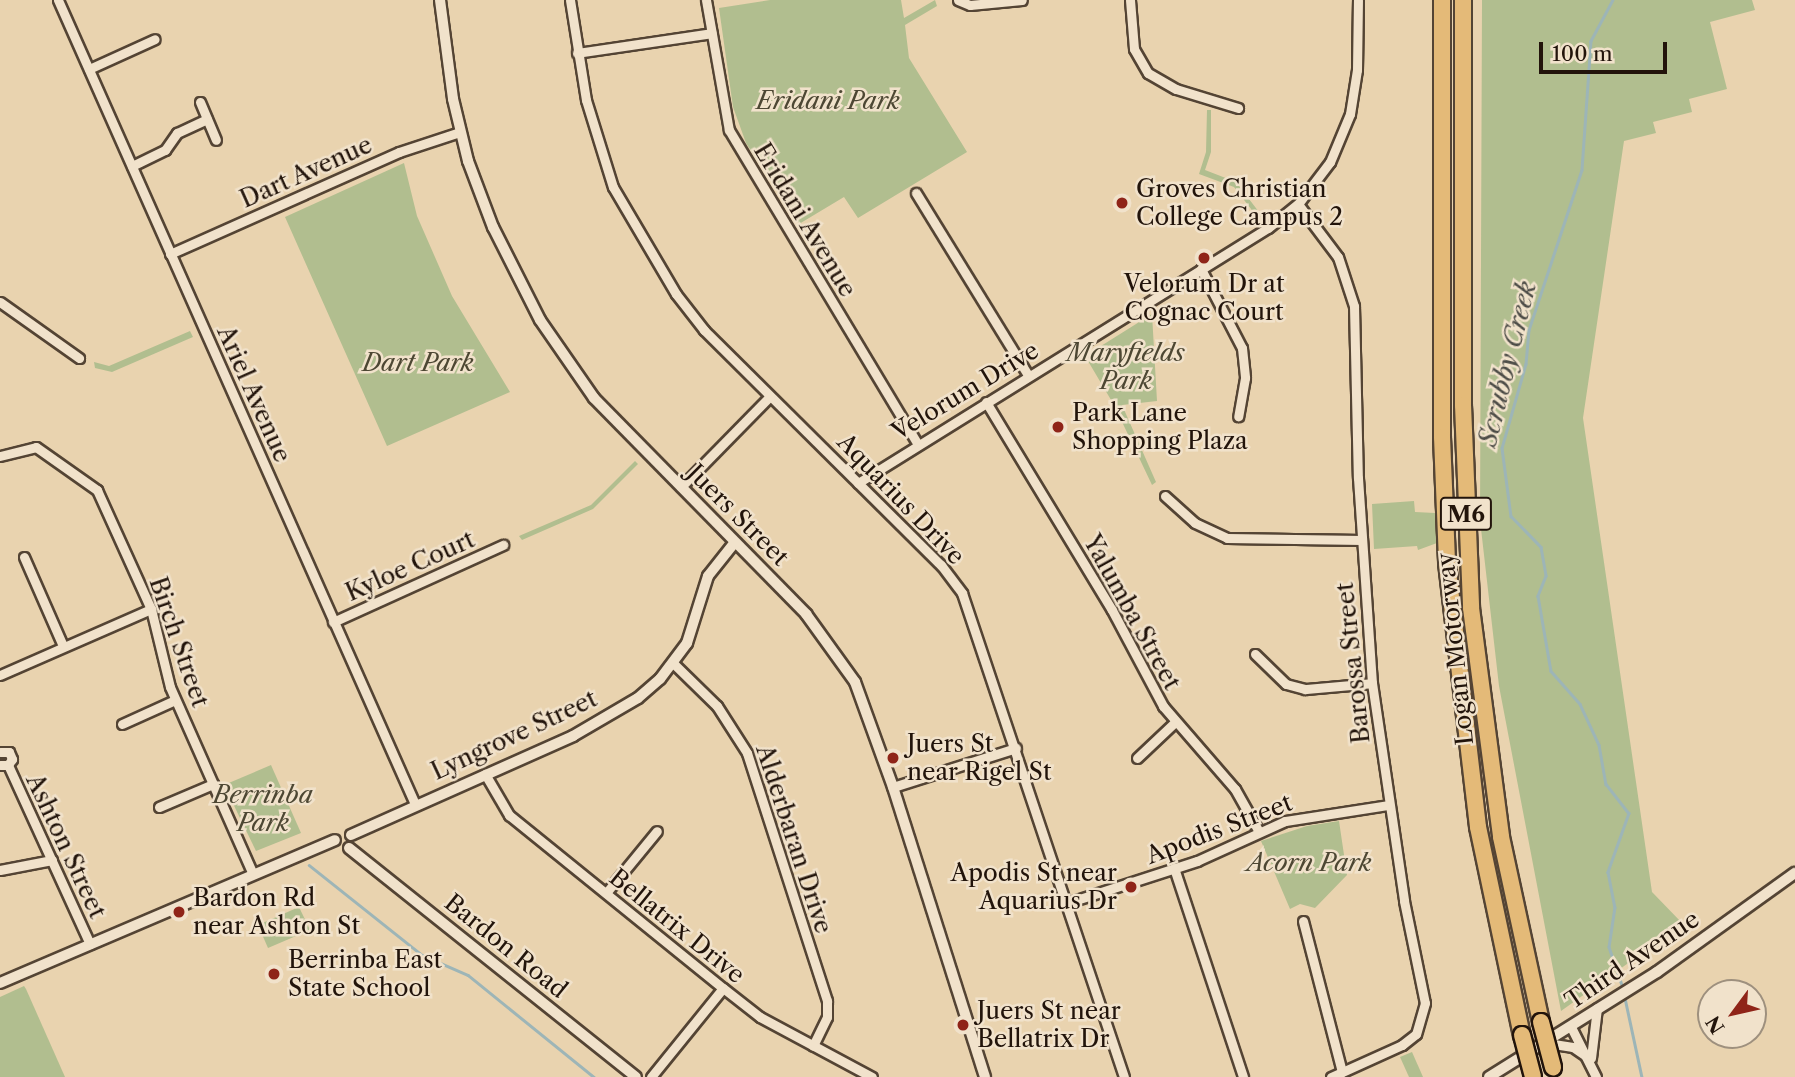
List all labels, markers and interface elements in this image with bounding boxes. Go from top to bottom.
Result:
scale bar [1543,28,1671,72]
text: 100 m [1552,41,1613,66]
park label: Eridani Park [756,87,900,115]
street label: Dart Avenue [235,130,377,214]
street label: Eridani Avenue [748,137,862,303]
place label: Groves Christian College Campus 2 [1136,175,1343,231]
marker: Groves Christian College Campus 2 [1114,195,1130,211]
marker: Velorum Dr at Cognac Court [1196,250,1212,266]
place label: Velorum Dr at Cognac Court [1123,270,1285,326]
water label: Scrubby Creek [1472,278,1544,450]
street label: Ariel Avenue [211,321,297,467]
street label: Velorum Drive [886,336,1044,446]
park label: Maryfields Park [1067,339,1185,395]
park label: Dart Park [363,349,473,377]
place label: Park Lane Shopping Plaza [1072,399,1248,455]
marker: Park Lane Shopping Plaza [1050,419,1066,435]
street label: Aquarius Drive [831,428,971,570]
street label: Juers Street [681,458,795,572]
road number: M6 [1440,494,1492,534]
street label: Kyloe Court [341,525,479,607]
street label: Yalumba Street [1077,529,1187,695]
street label: Logan Motorway [1431,551,1479,747]
street label: Birch Street [143,573,215,711]
street label: Barossa Street [1330,581,1376,745]
street label: Lyngrove Street [427,684,601,786]
place label: Juers St near Rigel St [907,730,1052,786]
street label: Alderbaran Drive [750,741,838,937]
marker: Juers St near Rigel St [885,750,901,766]
street label: Ashton Street [20,769,112,923]
park label: Berrinba Park [213,781,313,837]
street label: Apodis Street [1142,788,1296,870]
park label: Acorn Park [1246,849,1372,877]
place label: Apodis St near Aquarius Dr [950,859,1117,915]
street label: Bellatrix Drive [604,863,750,989]
marker: Apodis St near Aquarius Dr [1123,879,1139,895]
place label: Bardon Rd near Ashton St [193,884,361,940]
street label: Bardon Road [439,888,573,1004]
marker: Bardon Rd near Ashton St [171,904,187,920]
street label: Third Avenue [1559,904,1705,1016]
place label: Berrinba East State School [288,946,442,1002]
marker: Berrinba East State School [266,966,282,982]
north arrow [1697,979,1767,1049]
place label: Juers St near Bellatrix Dr [977,997,1121,1053]
text: N [1702,1011,1730,1038]
marker: Juers St near Bellatrix Dr [955,1017,971,1033]

